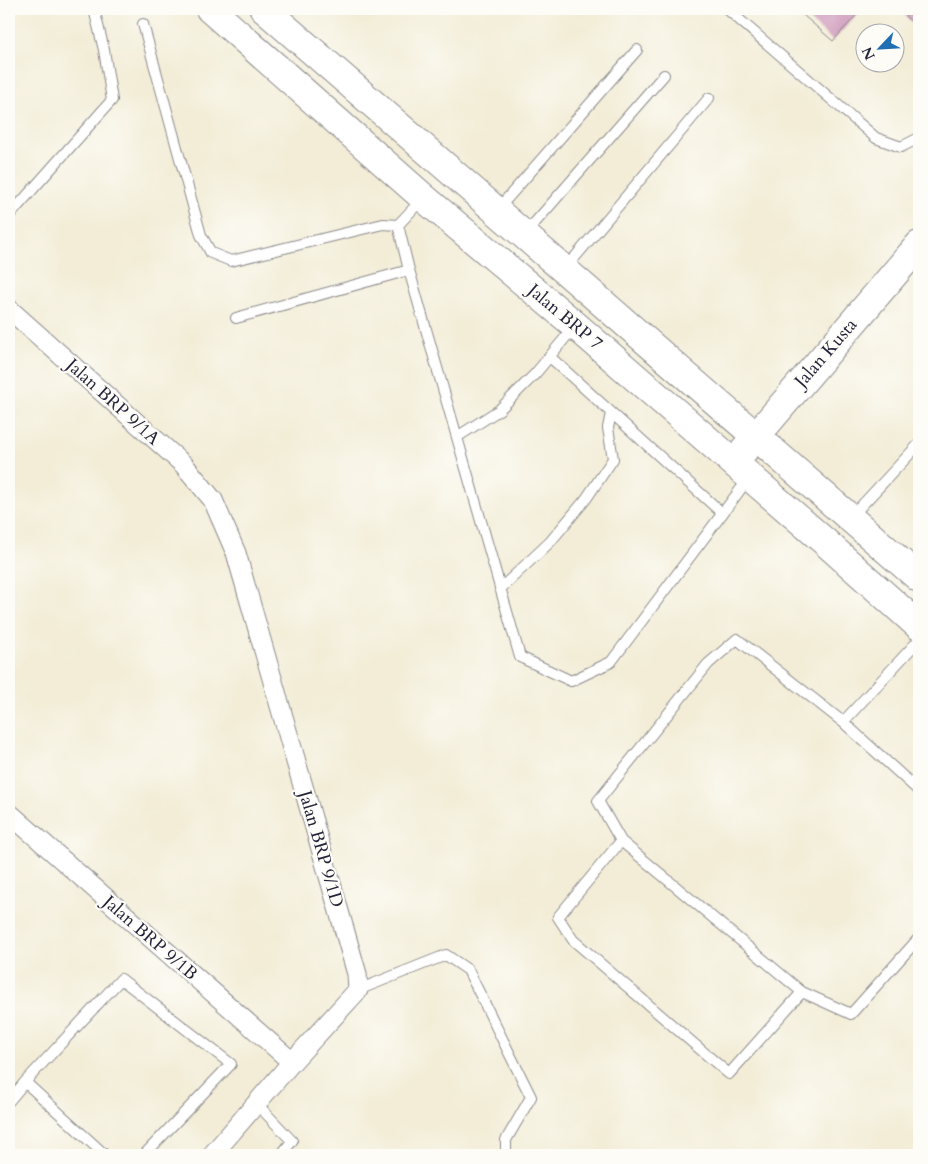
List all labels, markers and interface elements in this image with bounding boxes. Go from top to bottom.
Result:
north arrow [856,22,906,72]
text: N [857,44,880,63]
street label: Jalan BRP 7 [520,276,608,356]
street label: Jalan Kusta [787,313,863,395]
street label: Jalan BRP 9/1A [58,351,166,451]
street label: Jalan BRP 9/1D [292,785,350,910]
street label: Jalan BRP 9/1B [95,888,203,986]

